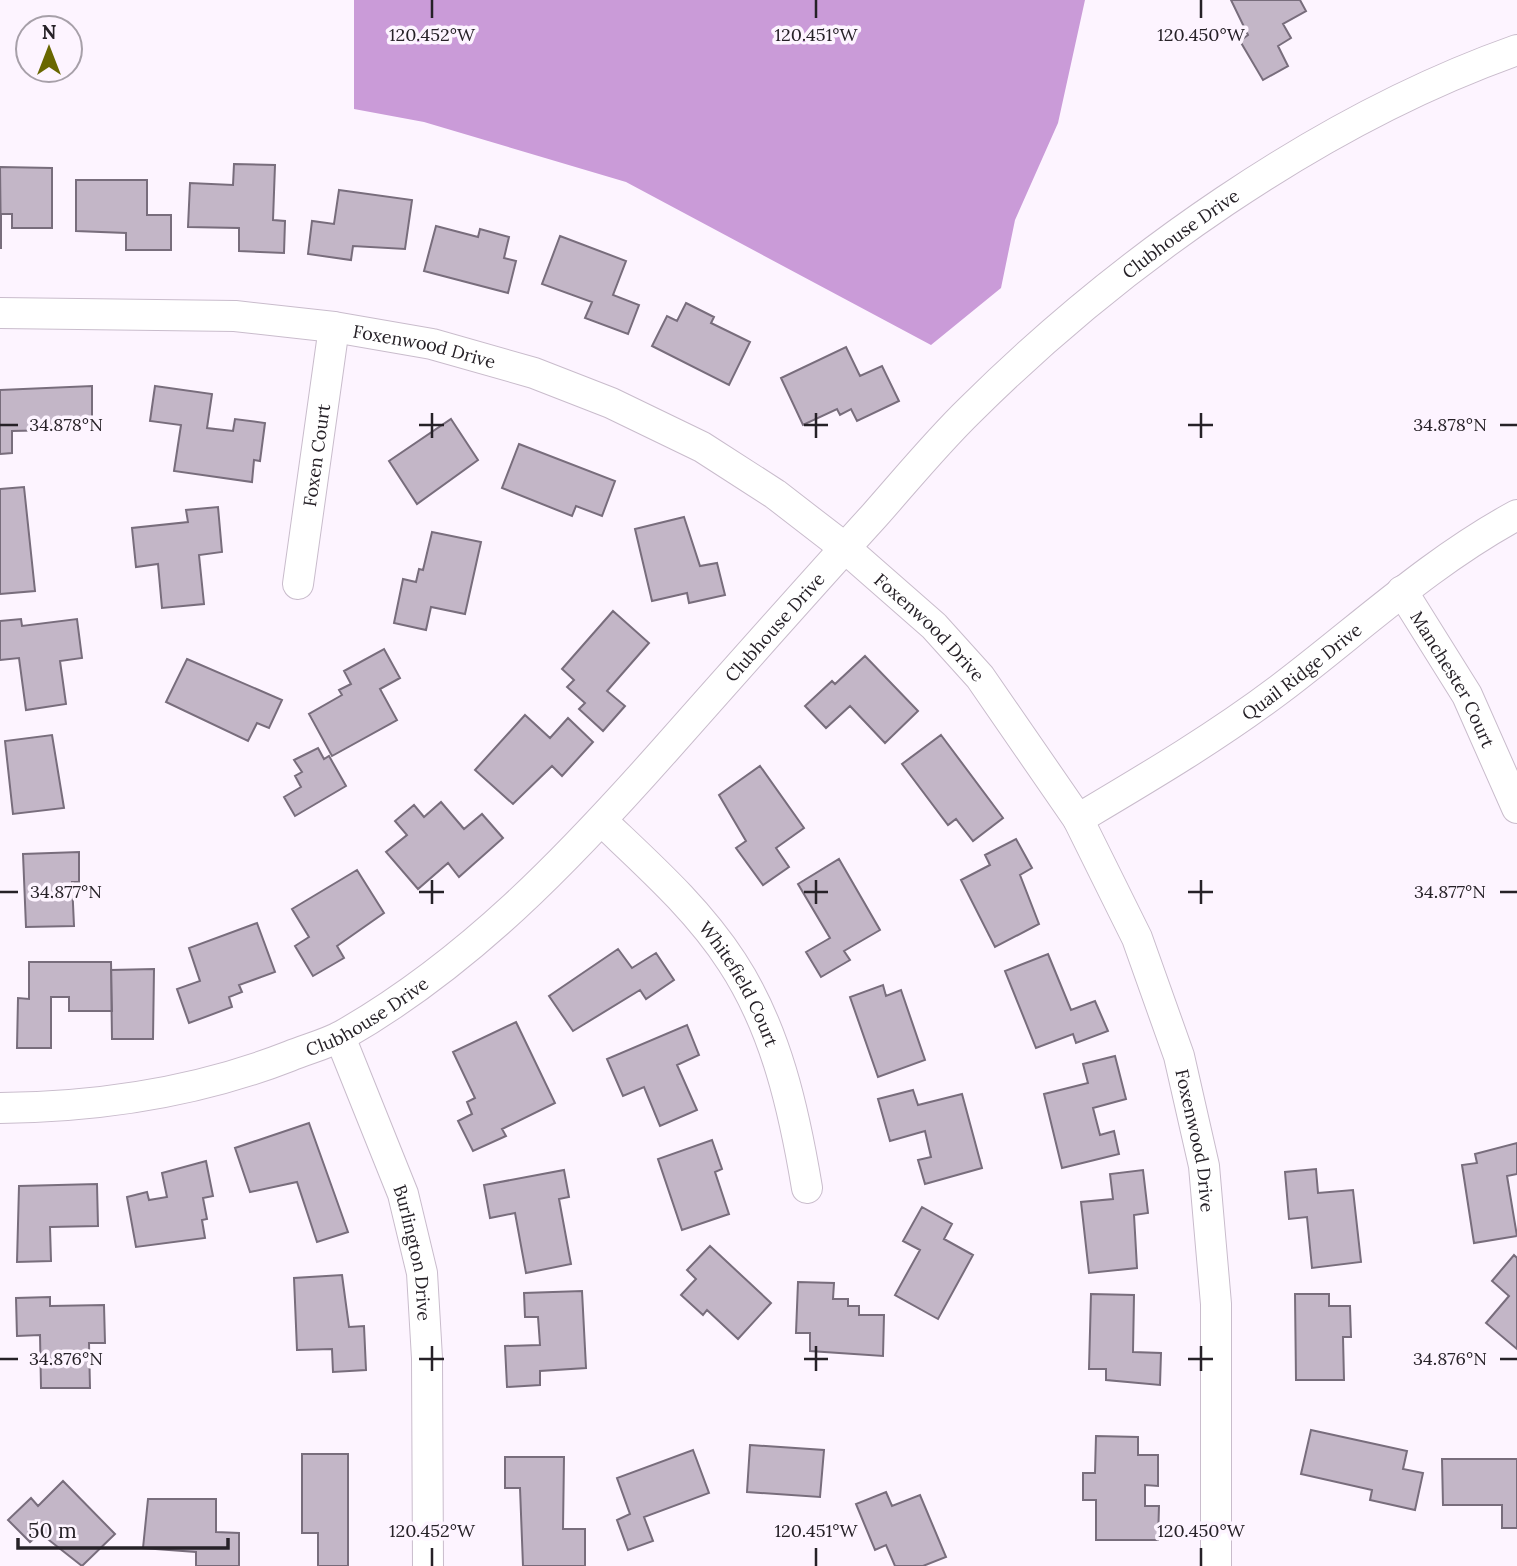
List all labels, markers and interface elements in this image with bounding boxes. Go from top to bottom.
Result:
north arrow [14,14,84,84]
text: N [42,20,57,44]
text: 120.452°W [389,23,476,46]
text: 120.451°W [775,23,859,46]
text: 120.450°W [1157,23,1246,46]
street label: Clubhouse Drive [1117,183,1243,283]
street label: Foxenwood Drive [351,319,499,373]
street label: Foxen Court [297,402,335,508]
text: 34.878°N [29,413,103,436]
text: 34.878°N [1413,413,1487,436]
street label: Clubhouse Drive [719,567,829,686]
street label: Foxenwood Drive [870,568,990,686]
street label: Manchester Court [1406,606,1500,751]
street label: Quail Ridge Drive [1237,617,1366,725]
text: 34.877°N [30,880,102,903]
text: 34.877°N [1414,880,1486,903]
street label: Whitefield Court [695,916,784,1050]
street label: Clubhouse Drive [302,971,433,1061]
street label: Foxenwood Drive [1171,1067,1219,1213]
street label: Burlington Drive [389,1181,436,1322]
text: 34.876°N [29,1347,103,1370]
text: 34.876°N [1413,1347,1487,1370]
scale bar [18,1506,228,1550]
text: 50 m [28,1517,77,1544]
text: 120.452°W [389,1519,476,1542]
text: 120.451°W [775,1519,859,1542]
text: 120.450°W [1157,1519,1246,1542]

